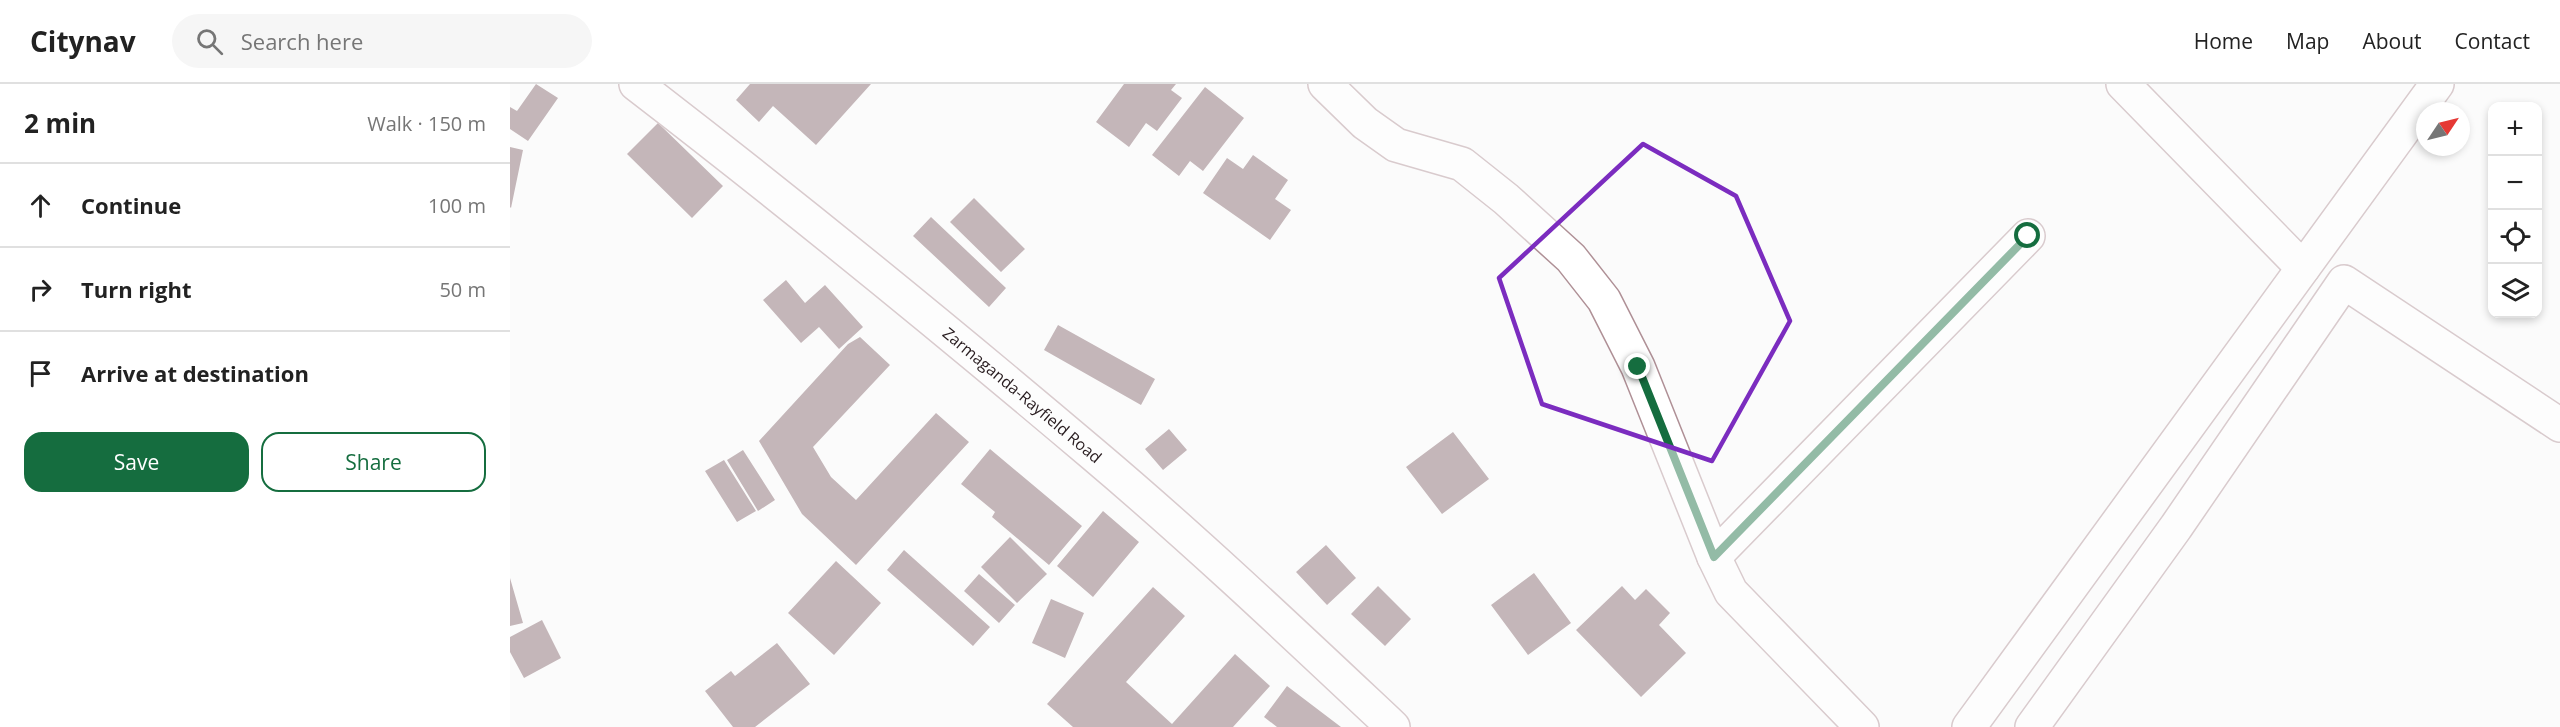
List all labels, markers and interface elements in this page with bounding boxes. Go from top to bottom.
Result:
search box [172,14,592,68]
text: Citynav [30,22,136,60]
icon: search [193,25,226,58]
text: Search here [241,26,363,56]
text: Home [2194,27,2253,55]
text: Map [2286,27,2329,55]
text: About [2362,27,2422,55]
text: Contact [2455,27,2530,55]
north arrow [2416,102,2470,156]
map controls [2488,102,2542,318]
button: + [2488,102,2542,156]
text: 2 min [24,105,96,141]
text: Walk · 150 m [367,110,486,137]
button: − [2488,156,2542,210]
icon: ahead [24,189,57,222]
text: Continue [81,190,181,220]
text: 100 m [428,192,486,219]
button: locate [2488,210,2542,264]
route start [2014,222,2040,248]
button: layers [2488,264,2542,318]
icon: right [24,273,57,306]
text: Turn right [81,274,192,304]
text: 50 m [439,276,486,303]
street label: Zarmaganda-Rayfield Road [938,322,1106,468]
route end [1624,353,1650,379]
icon: arrive [24,357,57,390]
text: Arrive at destination [81,358,309,388]
button: Save [24,432,249,492]
button: Share [261,432,486,492]

